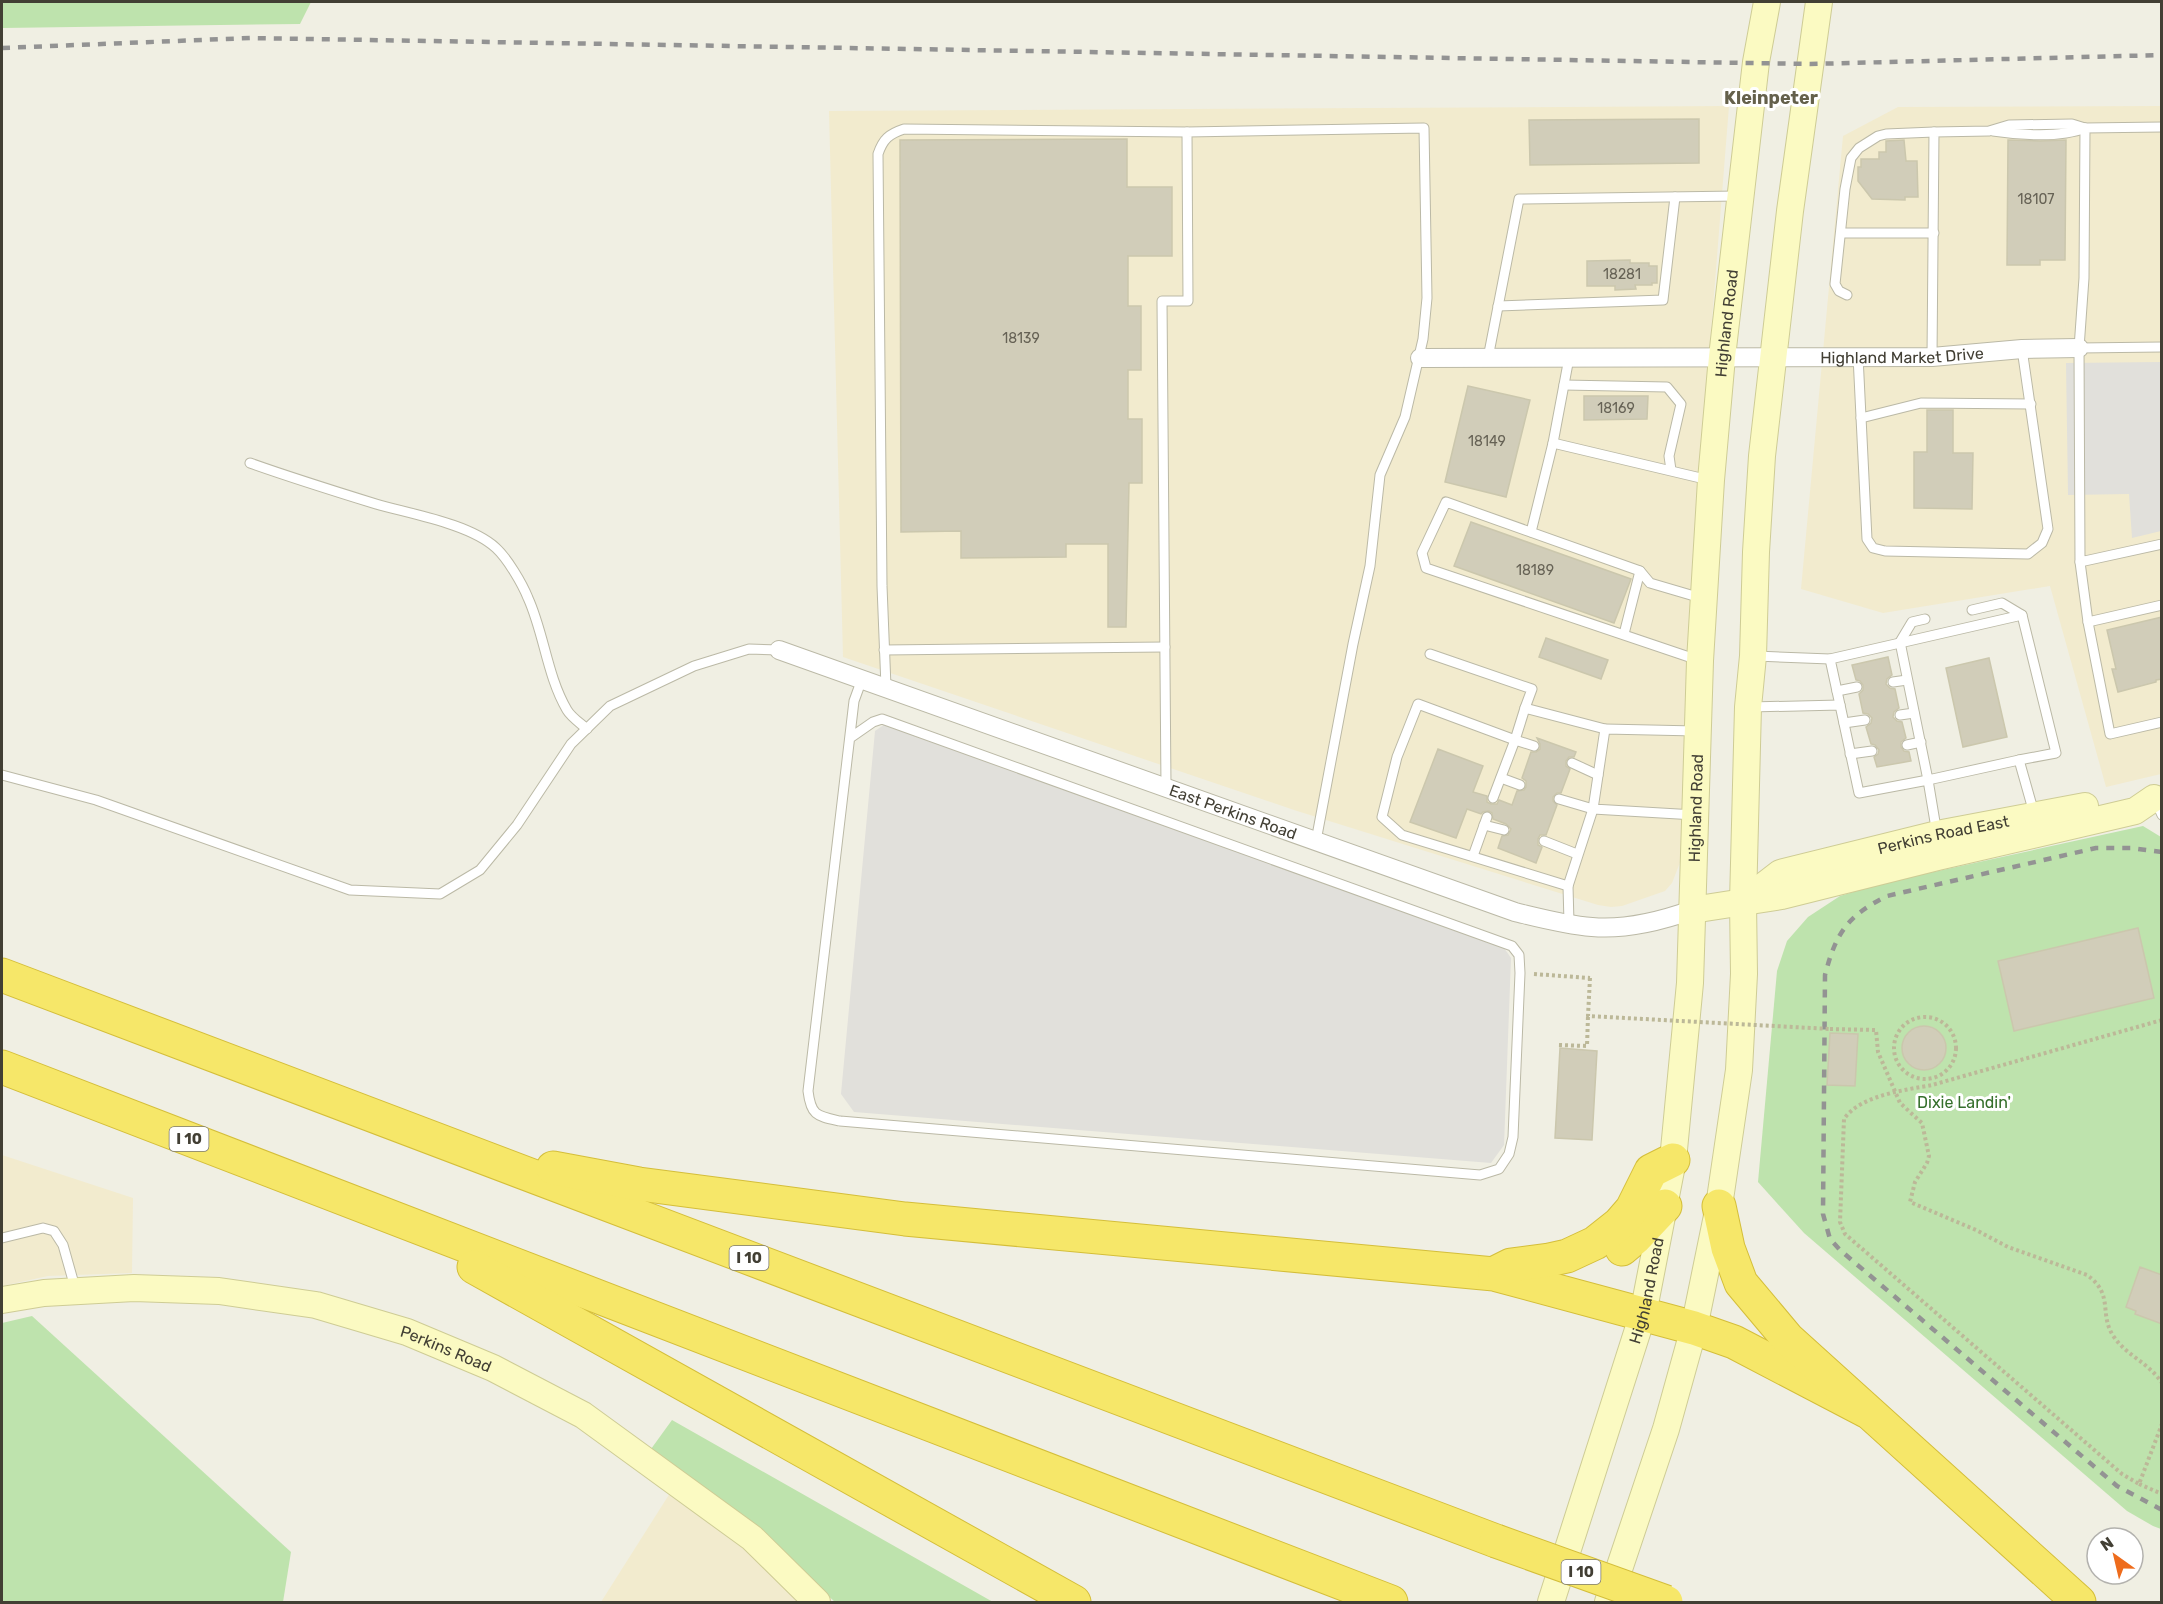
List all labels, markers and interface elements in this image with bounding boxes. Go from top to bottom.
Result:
district label: Kleinpeter [1724,87,1818,109]
house number: 18107 [2018,191,2054,208]
house number: 18281 [1603,266,1641,283]
street label: Highland Road [1711,268,1742,378]
house number: 18139 [1002,330,1040,347]
street label: Highland Market Drive [1820,343,1985,367]
house number: 18169 [1597,400,1635,417]
house number: 18149 [1468,433,1506,450]
house number: 18189 [1516,562,1554,579]
street label: Highland Road [1685,754,1707,863]
street label: East Perkins Road [1167,781,1299,844]
street label: Perkins Road East [1876,812,2011,858]
park label: Dixie Landin' [1917,1093,2011,1112]
road number: I 10 [170,1127,208,1151]
street label: Highland Road [1625,1236,1668,1346]
road number: I 10 [730,1246,768,1270]
street label: Perkins Road [398,1322,494,1376]
north arrow [2085,1526,2145,1586]
text: N [2097,1533,2117,1555]
road number: I 10 [1562,1560,1600,1584]

